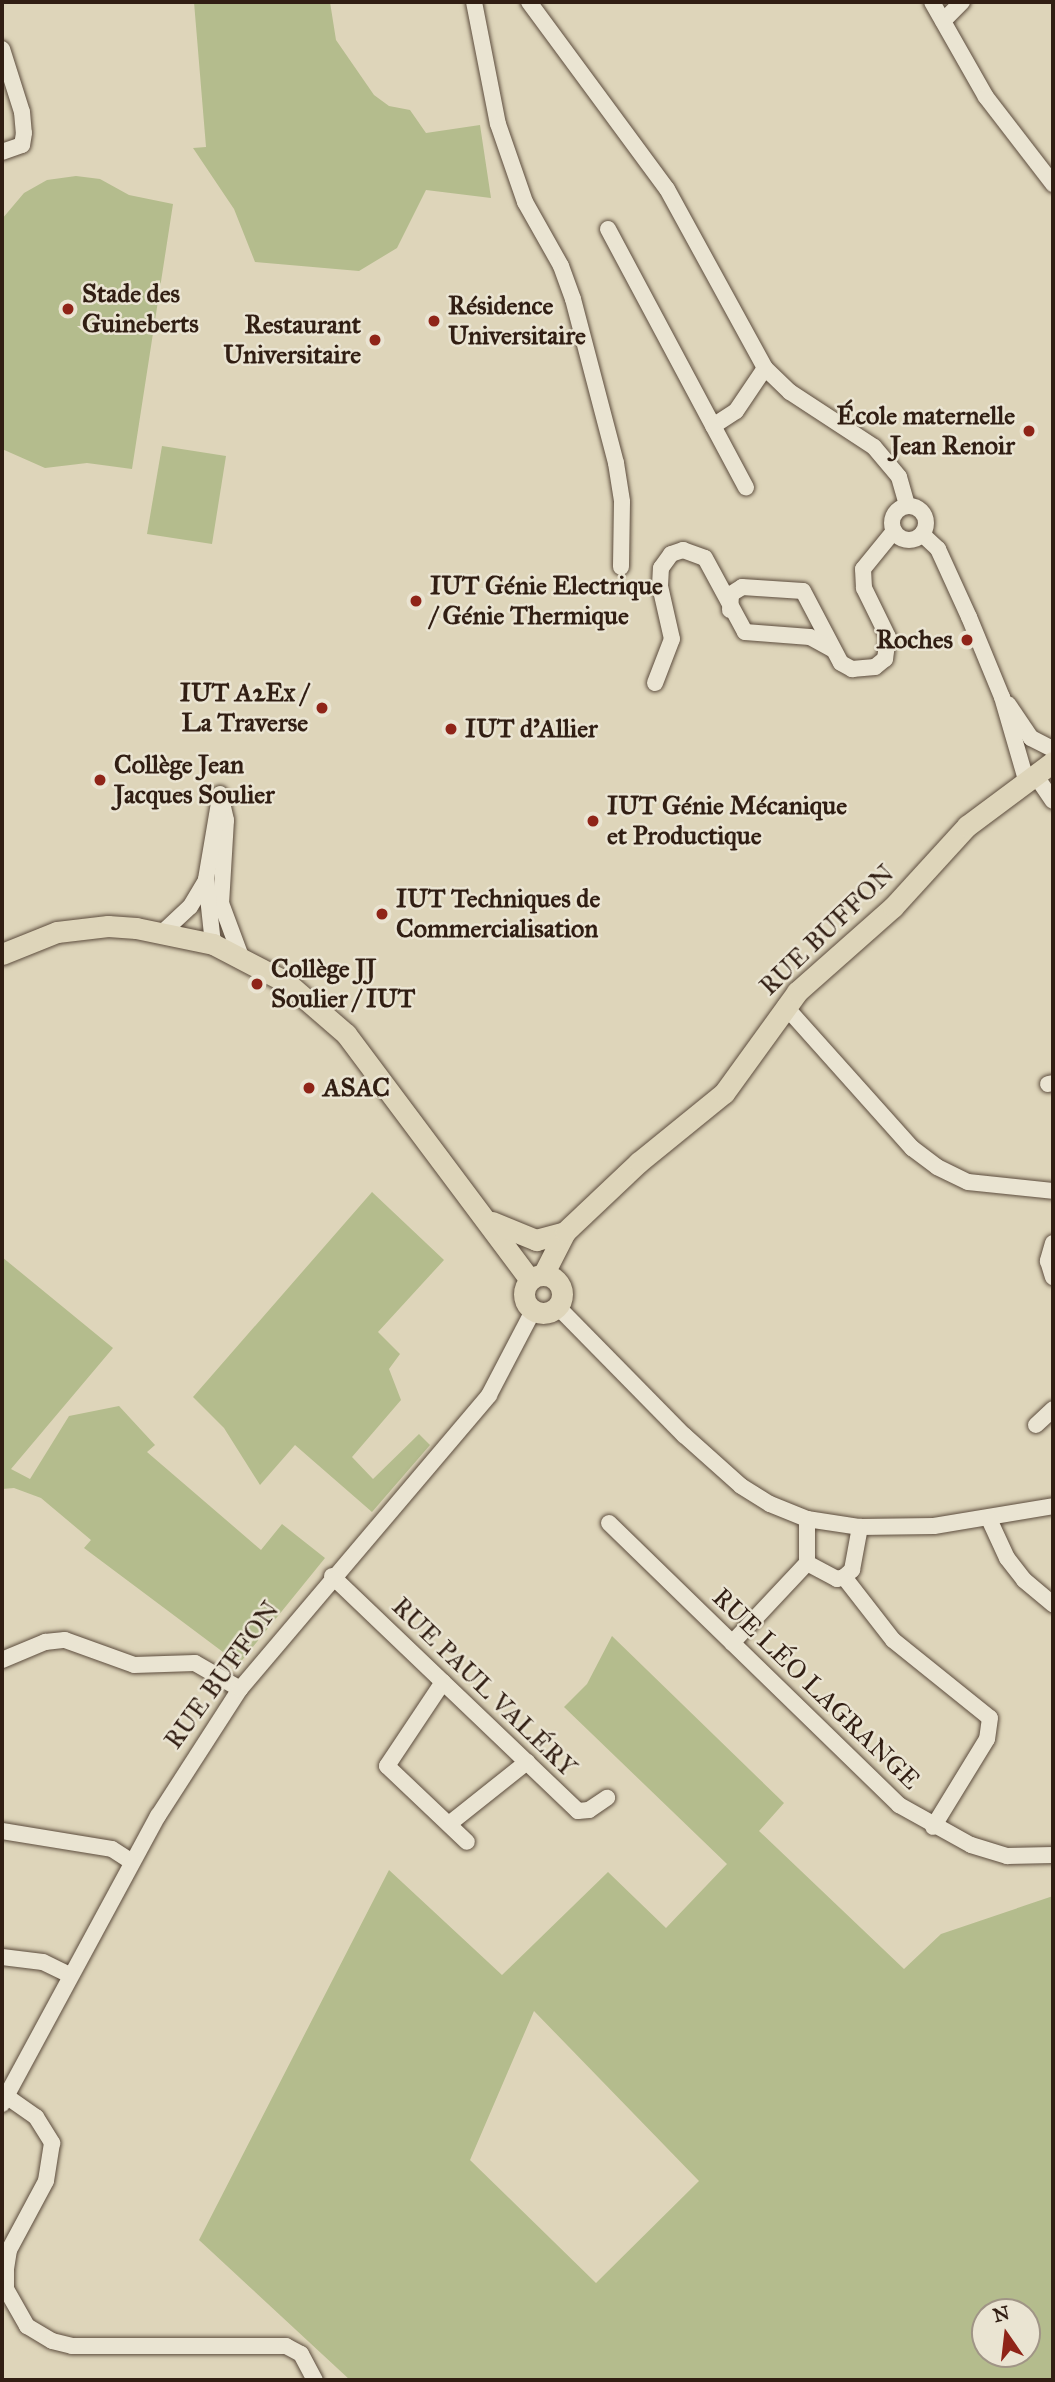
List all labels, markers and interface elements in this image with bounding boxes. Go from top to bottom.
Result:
place label: Stade des Guineberts [82,278,199,340]
place label: Résidence Universitaire [448,290,586,352]
marker: Stade des Guineberts [60,301,76,317]
place label: Restaurant Universitaire [223,309,361,370]
marker: Résidence Universitaire [426,313,442,329]
marker: Restaurant Universitaire [367,332,383,348]
place label: École maternelle Jean Renoir [837,400,1015,462]
marker: École maternelle Jean Renoir [1021,423,1037,439]
place label: IUT Génie Electrique / Génie Thermique [430,570,663,632]
marker: IUT Génie Electrique / Génie Thermique [408,593,424,609]
place label: Roches [876,624,953,656]
marker: Roches [959,632,975,648]
place label: IUT A2Ex / La Traverse [180,677,308,738]
marker: IUT A2Ex / La Traverse [314,700,330,716]
place label: IUT d'Allier [465,713,598,745]
marker: IUT d'Allier [443,721,459,737]
place label: Collège Jean Jacques Soulier [114,749,275,810]
marker: Collège Jean Jacques Soulier [92,772,108,788]
place label: IUT Génie Mécanique et Productique [607,790,847,852]
marker: IUT Génie Mécanique et Productique [585,813,601,829]
street label: RUE BUFFON [753,858,901,1002]
place label: IUT Techniques de Commercialisation [396,883,600,944]
marker: IUT Techniques de Commercialisation [374,906,390,922]
place label: Collège JJ Soulier / IUT [271,953,415,1014]
marker: Collège JJ Soulier / IUT [249,976,265,992]
place label: ASAC [323,1072,390,1104]
marker: ASAC [301,1080,317,1096]
street label: RUE LÉO LAGRANGE [706,1582,926,1796]
street label: RUE PAUL VALÉRY [385,1591,583,1783]
street label: RUE BUFFON [158,1595,286,1755]
north arrow [971,2298,1041,2368]
text: N [991,2301,1012,2327]

